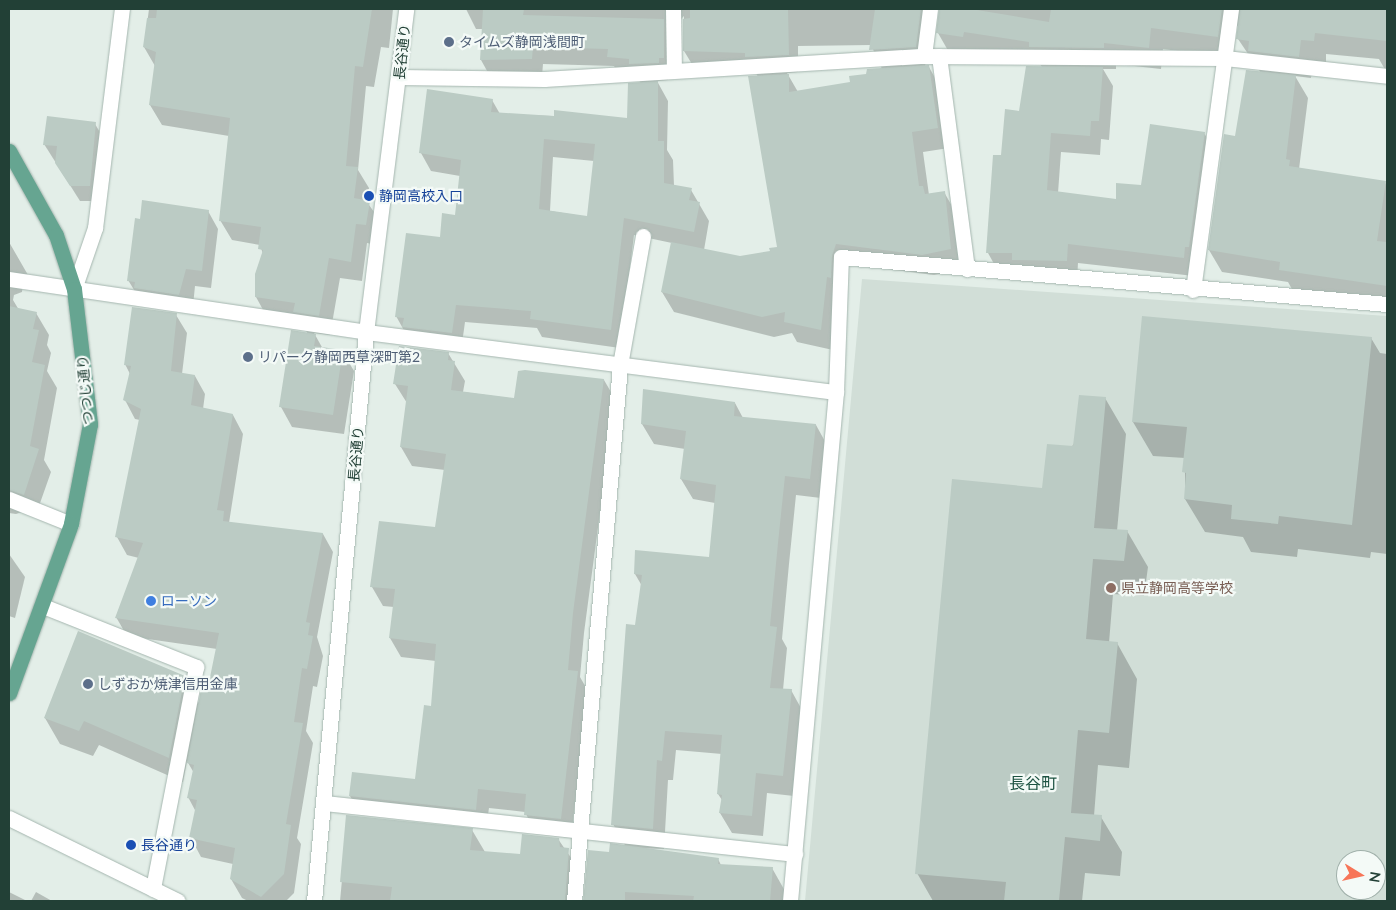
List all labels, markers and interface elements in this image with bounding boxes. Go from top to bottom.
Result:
street label: 長谷通り [391,23,413,81]
place label: タイムズ静岡浅間町 [459,34,585,50]
marker: タイムズ静岡浅間町 [443,36,455,48]
place label: 静岡高校入口 [379,188,463,204]
marker: 静岡高校入口 [363,190,375,202]
place label: リパーク静岡西草深町第2 [258,349,420,365]
marker: リパーク静岡西草深町第2 [242,351,254,363]
street label: つつじ通り [74,354,96,426]
street label: 長谷通り [345,425,367,483]
place label: 県立静岡高等学校 [1121,580,1233,596]
marker: 県立静岡高等学校 [1105,582,1117,594]
place label: ローソン [161,593,217,609]
marker: ローソン [145,595,157,607]
place label: しずおか焼津信用金庫 [98,676,238,692]
marker: しずおか焼津信用金庫 [82,678,94,690]
district label: 長谷町 [1009,773,1057,793]
place label: 長谷通り [141,837,197,853]
marker: 長谷通り [125,839,137,851]
north arrow [1336,850,1386,900]
text: N [1366,871,1385,884]

